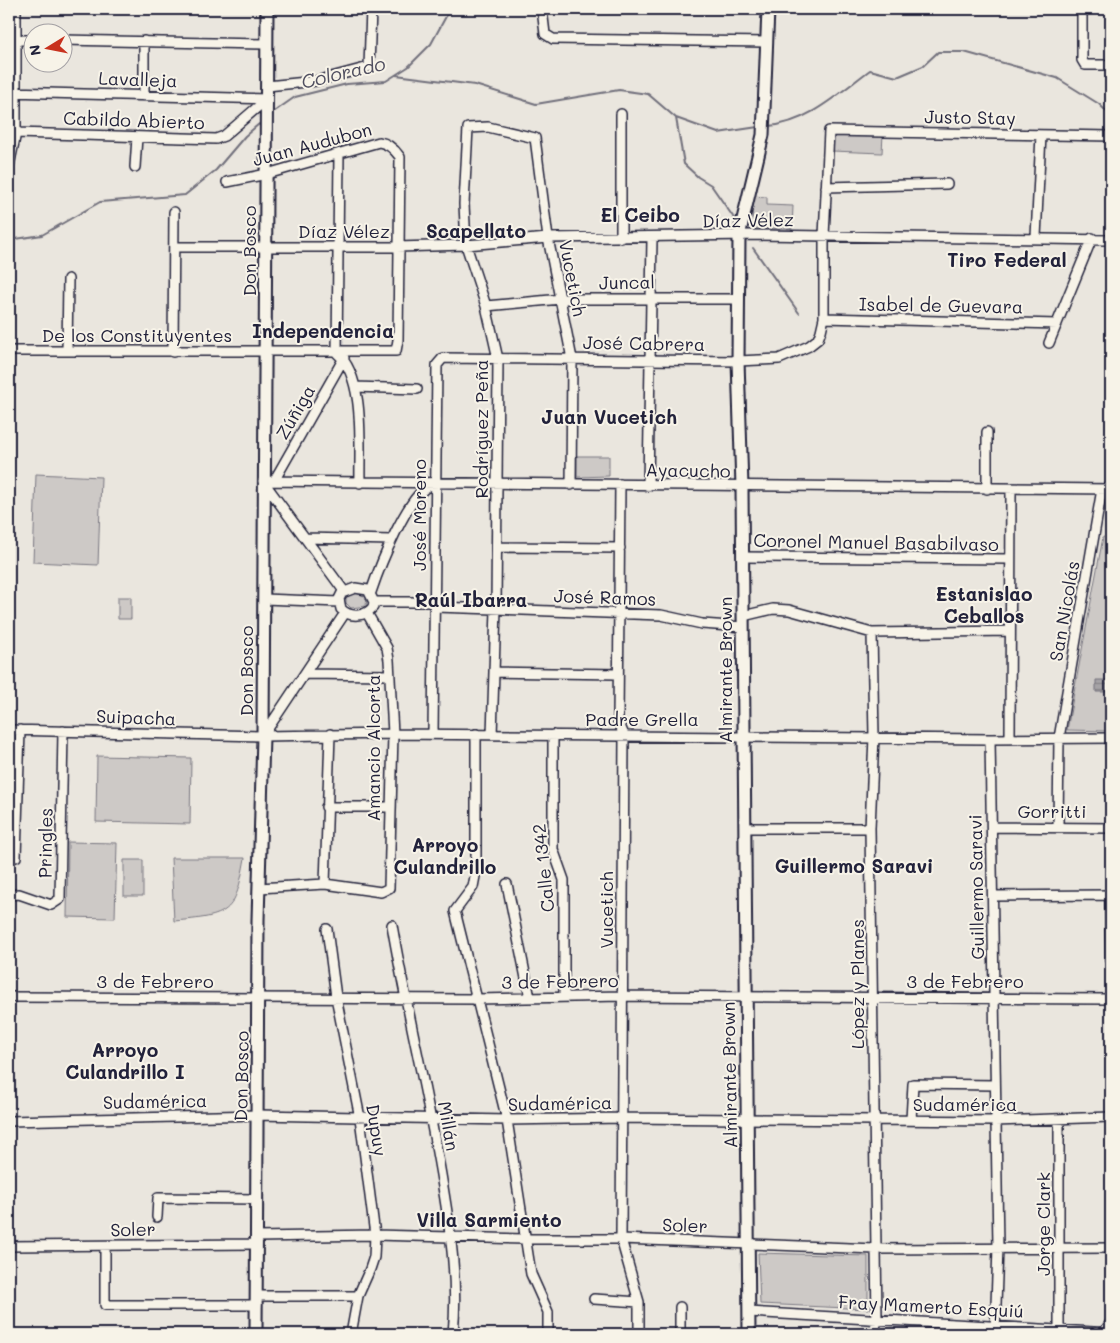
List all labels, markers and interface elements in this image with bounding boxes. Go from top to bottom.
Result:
north arrow [22,22,72,72]
text: N [24,43,45,57]
water label: Colorado [299,50,387,94]
street label: Lavalleja [98,66,178,92]
street label: Justo Stay [924,104,1016,130]
street label: Cabildo Abierto [63,106,206,134]
street label: Juan Audubon [250,117,374,171]
district label: El Ceibo [600,202,680,227]
street label: Don Bosco [237,205,261,296]
street label: Díaz Vélez [702,207,794,233]
district label: Scapellato [426,218,526,243]
street label: Díaz Vélez [298,219,390,243]
street label: Vucetich [554,238,592,318]
district label: Tiro Federal [947,247,1067,272]
street label: Juncal [599,270,655,294]
street label: Isabel de Guevara [859,292,1023,318]
district label: Independencia [252,318,394,343]
street label: De los Constituyentes [42,323,232,347]
street label: José Cabrera [583,330,705,356]
street label: Rodríguez Peña [469,360,493,498]
street label: Zúñiga [270,380,320,444]
district label: Juan Vucetich [541,404,677,429]
street label: Ayacucho [645,457,731,483]
street label: José Moreno [407,459,431,571]
street label: Coronel Manuel Basabilvaso [753,528,999,556]
street label: San Nicolás [1043,559,1085,663]
district label: Estanislao Ceballos [935,581,1033,628]
street label: José Ramos [553,583,657,611]
district label: Raúl Ibarra [415,587,527,612]
street label: Almirante Brown [713,597,737,743]
street label: Don Bosco [234,625,258,716]
street label: Amancio Alcorta [361,675,385,821]
street label: Suipacha [96,704,176,730]
street label: Padre Grella [585,707,699,731]
street label: Gorritti [1018,799,1086,823]
street label: Pringles [32,808,58,878]
street label: Guillermo Saravi [963,814,989,960]
street label: Calle 1342 [526,822,560,914]
district label: Arroyo Culandrillo [394,832,496,879]
district label: Guillermo Saravi [775,853,933,878]
street label: Vucetich [594,871,618,949]
street label: López y Planes [845,919,869,1049]
street label: 3 de Febrero [501,968,619,994]
street label: 3 de Febrero [96,969,214,993]
street label: 3 de Febrero [906,969,1024,993]
street label: Almirante Brown [716,1001,742,1149]
street label: Don Bosco [228,1030,254,1122]
district label: Arroyo Culandrillo I [65,1037,185,1084]
street label: Sudamérica [103,1088,207,1114]
street label: Sudamérica [508,1090,612,1116]
street label: Sudamérica [913,1092,1017,1116]
street label: Millán [433,1099,465,1153]
street label: Dupuy [361,1102,393,1158]
street label: Jorge Clark [1031,1172,1055,1276]
district label: Villa Sarmiento [417,1207,561,1232]
street label: Soler [662,1212,708,1238]
street label: Soler [110,1217,156,1241]
street label: Fray Mamerto Esquiú [838,1289,1024,1323]

